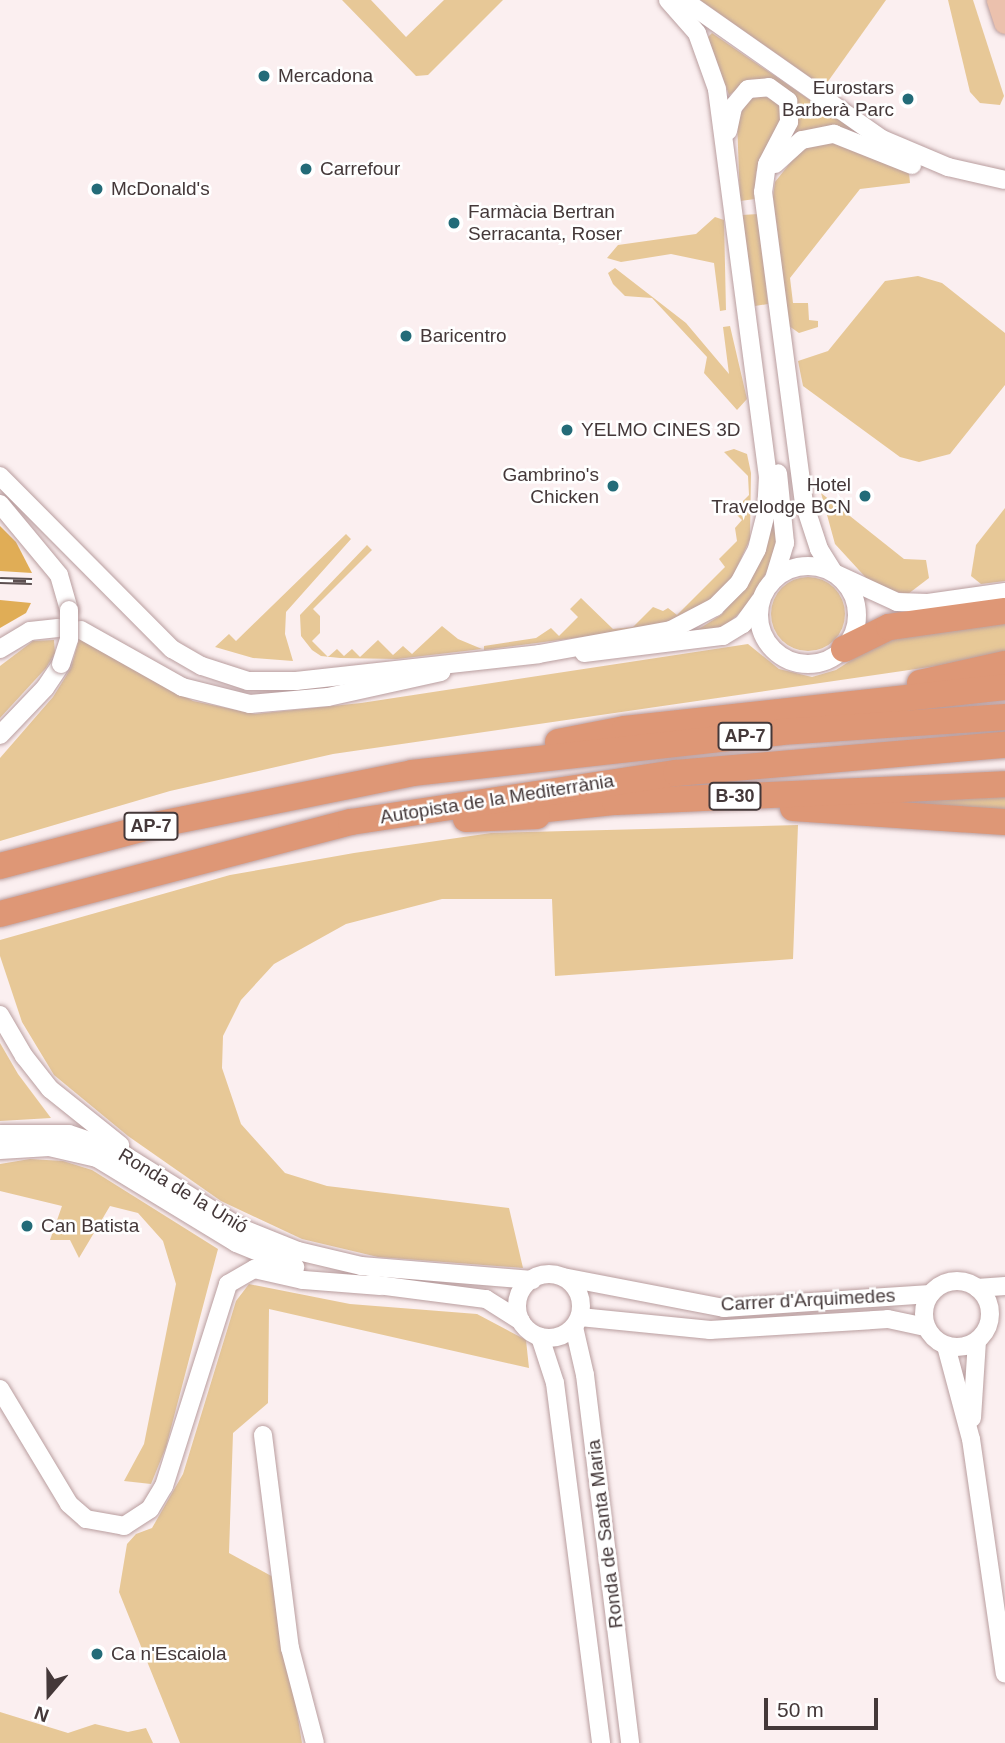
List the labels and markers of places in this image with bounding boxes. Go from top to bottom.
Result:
place label: Mercadona [278,65,373,87]
marker: Mercadona [256,68,272,84]
place label: Eurostars Barberà Parc [782,77,894,121]
marker: Eurostars Barberà Parc [900,91,916,107]
place label: Carrefour [320,158,400,180]
marker: Carrefour [298,161,314,177]
place label: McDonald's [111,178,210,200]
marker: McDonald's [89,181,105,197]
place label: Farmàcia Bertran Serracanta, Roser [468,201,622,245]
marker: Farmàcia Bertran Serracanta, Roser [446,215,462,231]
place label: Baricentro [420,325,507,347]
marker: Baricentro [398,328,414,344]
place label: YELMO CINES 3D [581,419,740,441]
marker: YELMO CINES 3D [559,422,575,438]
place label: Gambrino's Chicken [502,464,599,508]
place label: Hotel Travelodge BCN [711,474,851,518]
marker: Gambrino's Chicken [605,478,621,494]
marker: Hotel Travelodge BCN [857,488,873,504]
place label: Can Batista [41,1215,139,1237]
marker: Can Batista [19,1218,35,1234]
place label: Ca n'Escaiola [111,1643,227,1665]
marker: Ca n'Escaiola [89,1646,105,1662]

